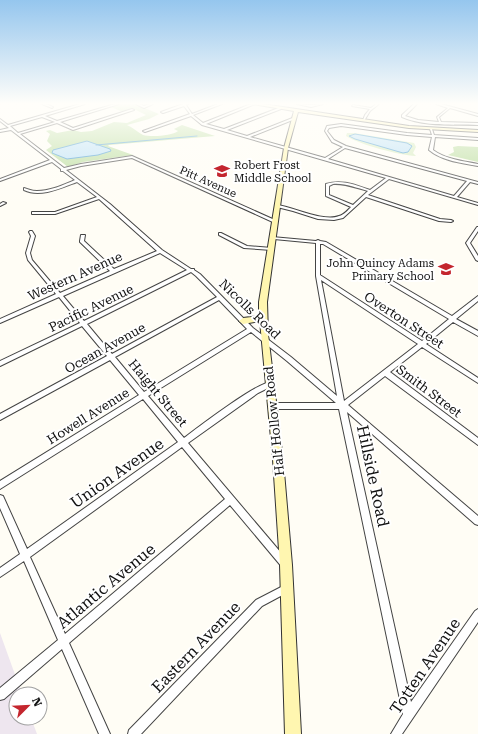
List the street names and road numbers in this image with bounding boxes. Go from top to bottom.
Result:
street label: Pitt Avenue [177,164,239,200]
street label: Western Avenue [26,249,124,303]
street label: Nicolls Road [216,276,284,342]
street label: Pacific Avenue [46,281,136,335]
street label: Overton Street [361,289,447,351]
street label: Ocean Avenue [62,320,148,376]
street label: Haight Street [126,356,191,430]
street label: Smith Street [393,362,465,421]
street label: Half Hollow Road [261,365,287,477]
street label: Howell Avenue [44,385,132,447]
street label: Hillside Road [353,423,393,529]
street label: Union Avenue [67,434,167,512]
street label: Atlantic Avenue [53,539,159,633]
street label: Eastern Avenue [148,597,244,697]
street label: Totten Avenue [386,614,464,718]

